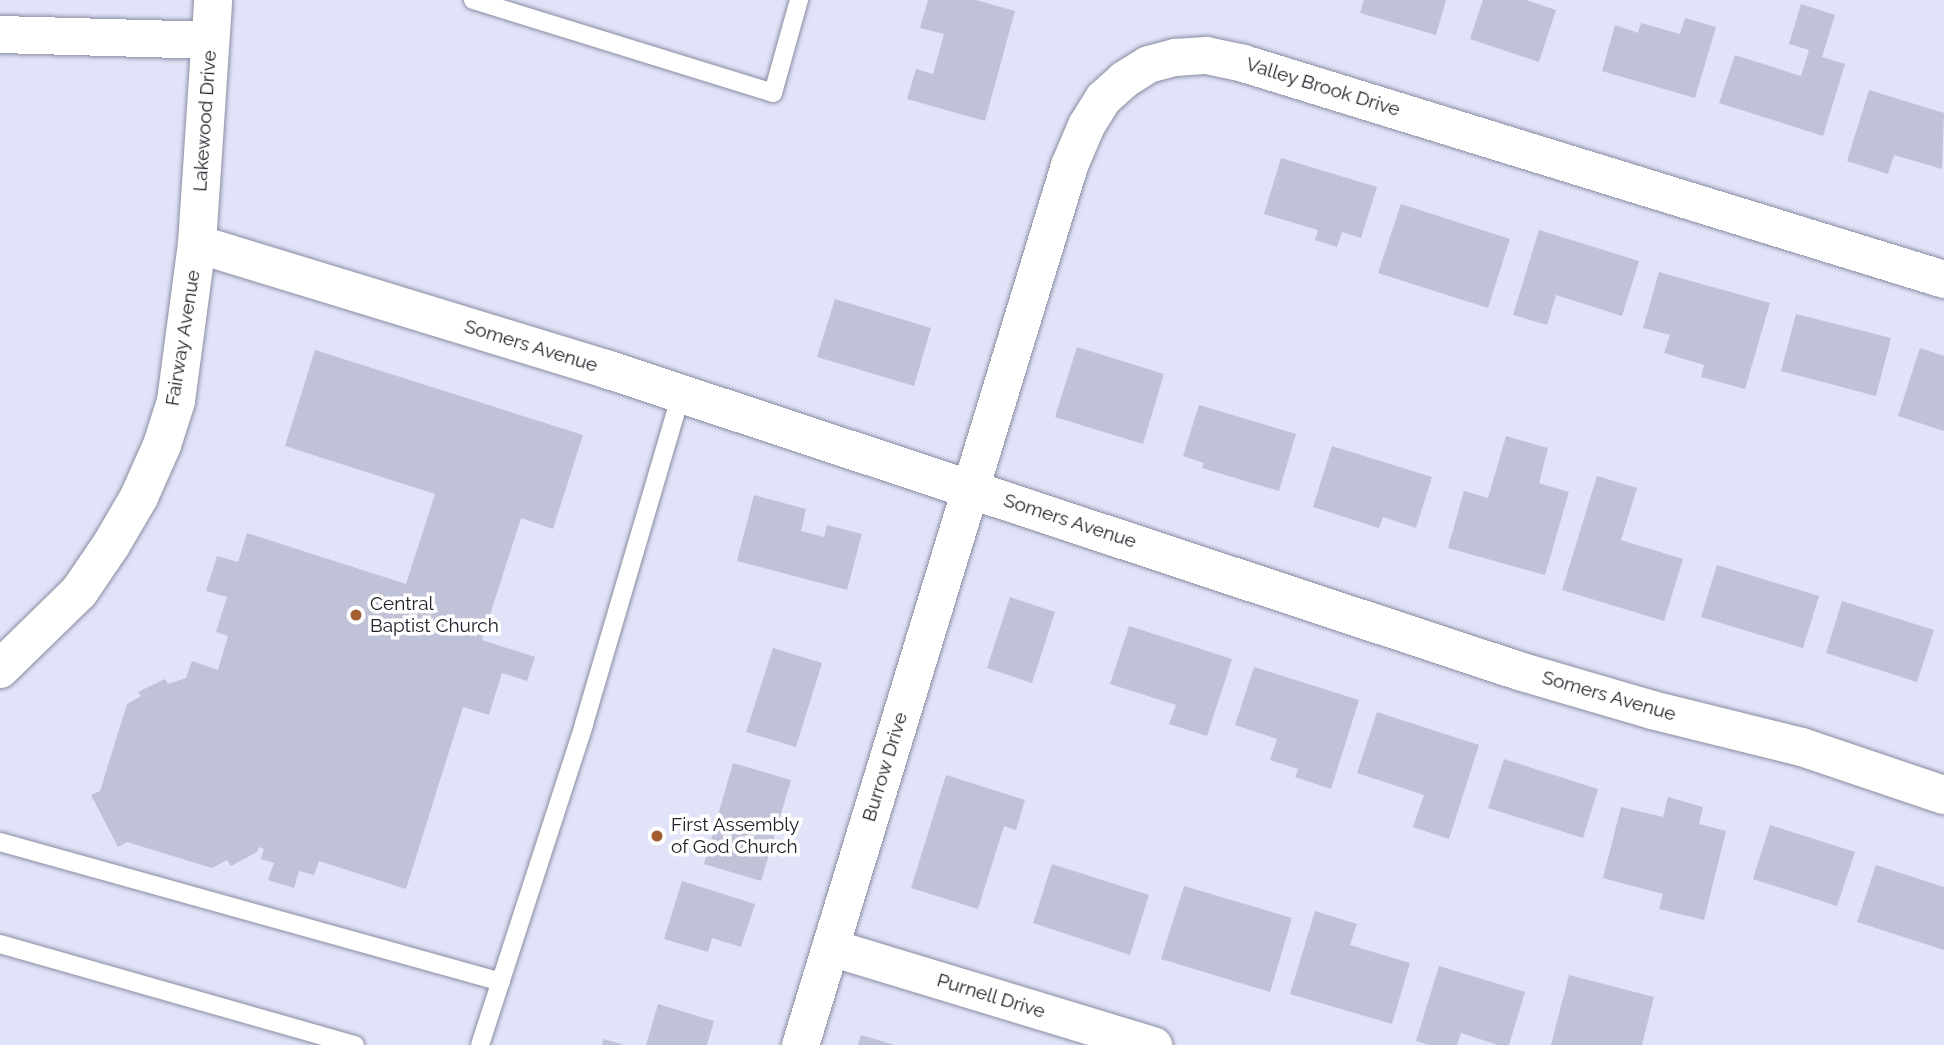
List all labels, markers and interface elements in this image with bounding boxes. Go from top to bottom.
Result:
street label: Lakewood Drive [189,50,221,192]
street label: Valley Brook Drive [1243,53,1403,121]
street label: Fairway Avenue [161,268,205,408]
street label: Somers Avenue [461,315,601,377]
street label: Somers Avenue [1000,489,1140,553]
place label: Central Baptist Church [370,593,499,637]
marker: Central Baptist Church [348,607,364,623]
street label: Somers Avenue [1539,666,1679,726]
street label: Burrow Drive [857,709,913,825]
place label: First Assembly of God Church [671,814,800,858]
marker: First Assembly of God Church [649,828,665,844]
street label: Purnell Drive [934,969,1048,1023]

